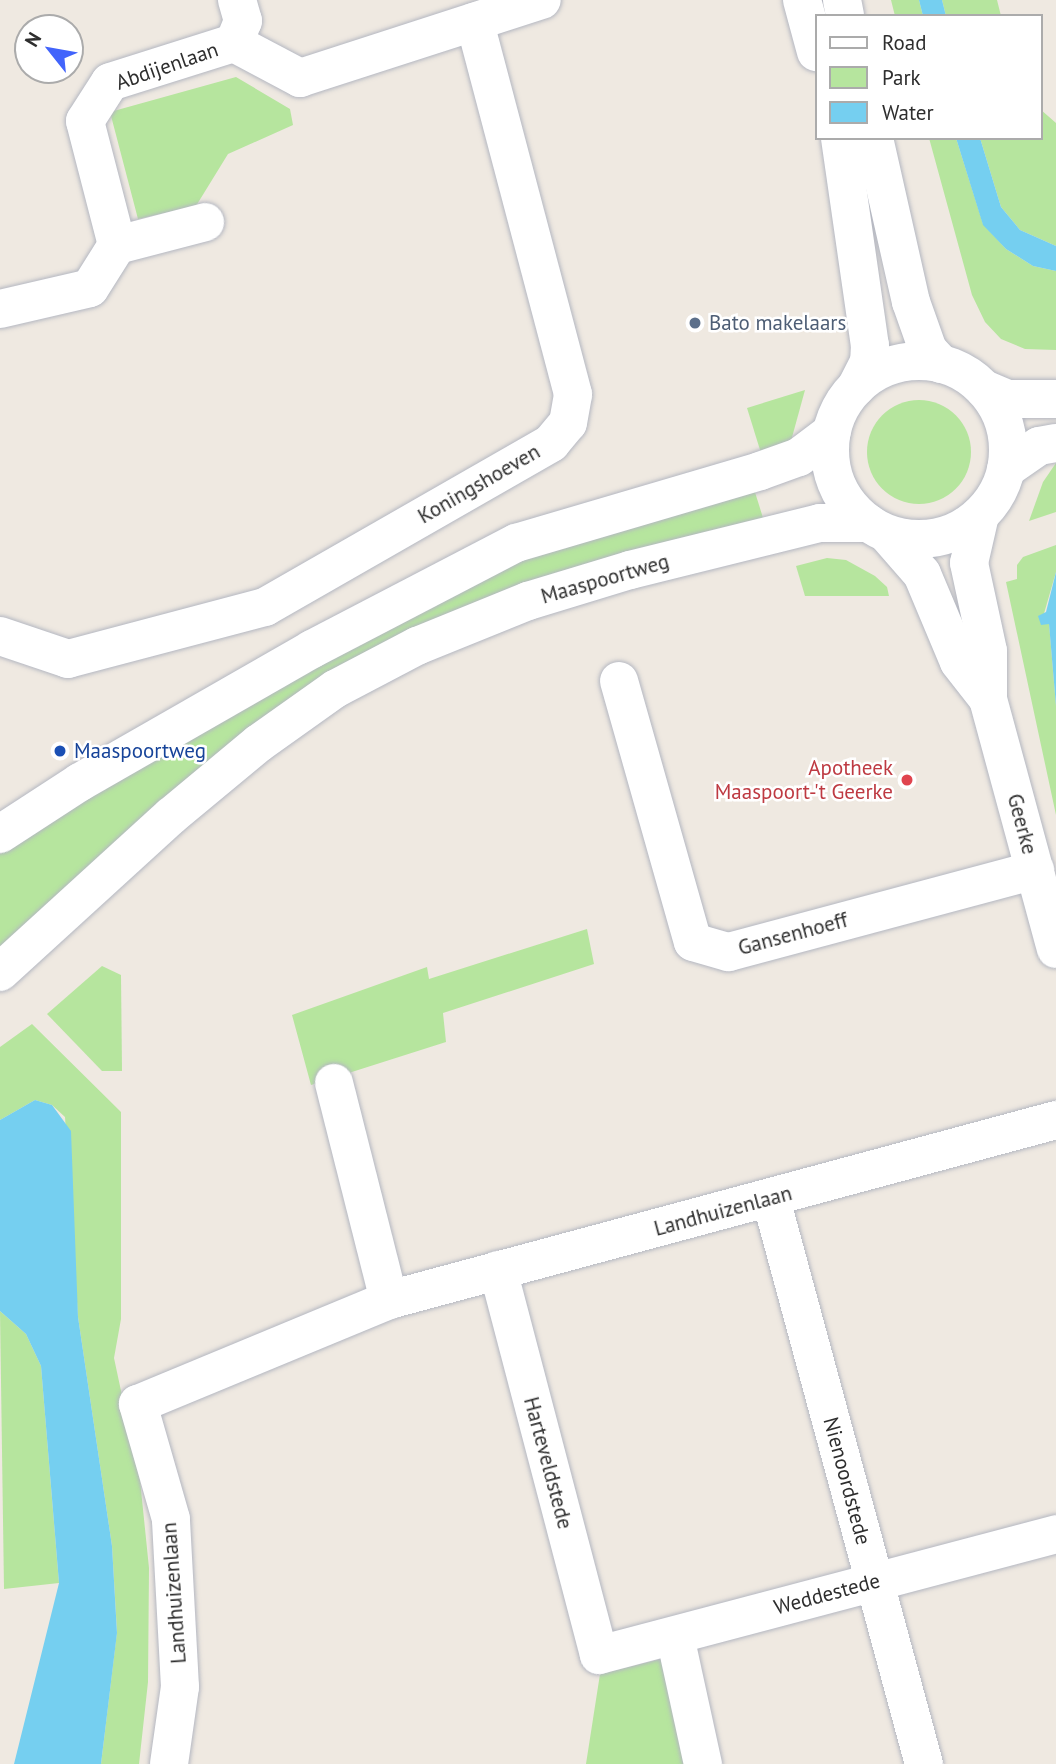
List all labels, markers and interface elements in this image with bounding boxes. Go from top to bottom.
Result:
north arrow [14,14,84,84]
legend [814,14,1042,140]
text: N [19,28,46,51]
text: Road [882,29,926,56]
street label: Abdijenlaan [112,37,222,95]
text: Park [882,64,921,91]
text: Water [882,99,934,126]
place label: Bato makelaars [709,310,846,336]
marker: Bato makelaars [687,315,703,331]
street label: Koningshoeven [413,439,545,529]
street label: Maaspoortweg [538,549,672,609]
place label: Maaspoortweg [74,738,206,764]
marker: Maaspoortweg [52,743,68,759]
place label: Apotheek Maaspoort-'t Geerke [715,755,893,805]
marker: Apotheek Maaspoort-'t Geerke [899,772,915,788]
street label: Geerke [1002,791,1042,857]
street label: Gansenhoeff [735,907,851,961]
street label: Landhuizenlaan [651,1180,795,1242]
street label: Harteveldstede [518,1394,578,1532]
street label: Nienoordstede [818,1414,876,1548]
street label: Landhuizenlaan [156,1521,192,1665]
street label: Weddestede [771,1568,883,1620]

